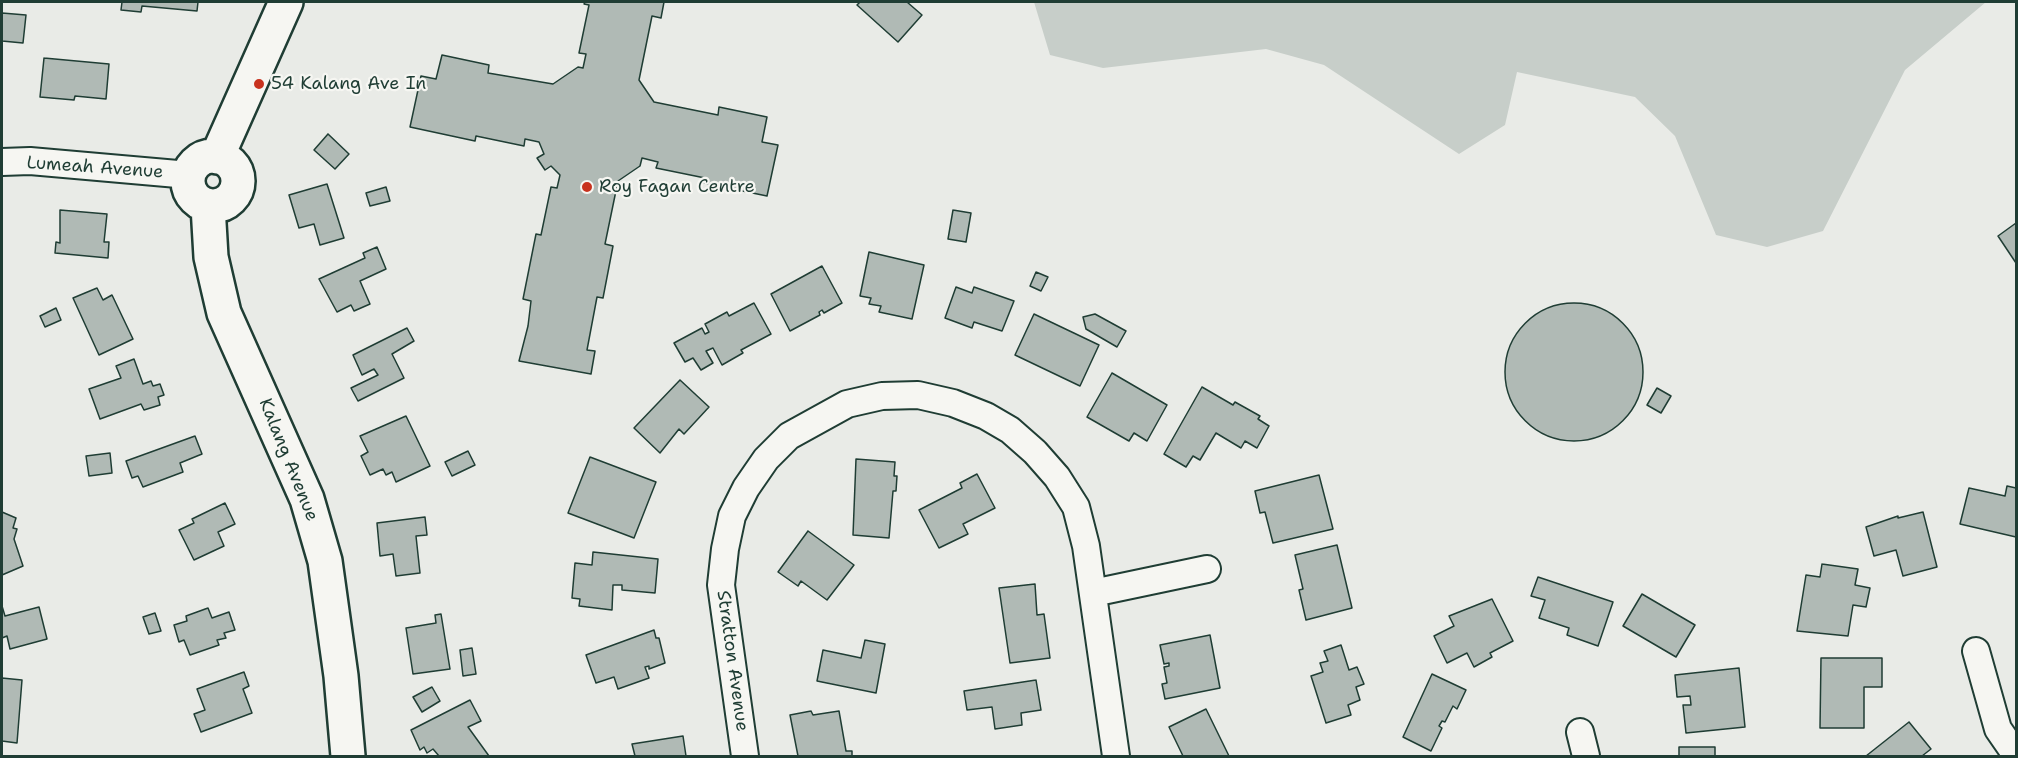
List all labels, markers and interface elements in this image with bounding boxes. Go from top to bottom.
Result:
place label: 54 Kalang Ave In [271,73,426,95]
marker: 54 Kalang Ave In [252,77,266,91]
street label: Lumeah Avenue [26,152,164,184]
place label: Roy Fagan Centre [599,176,755,198]
marker: Roy Fagan Centre [580,180,594,194]
street label: Kalang Avenue [254,396,322,524]
street label: Stratton Avenue [711,589,753,733]

